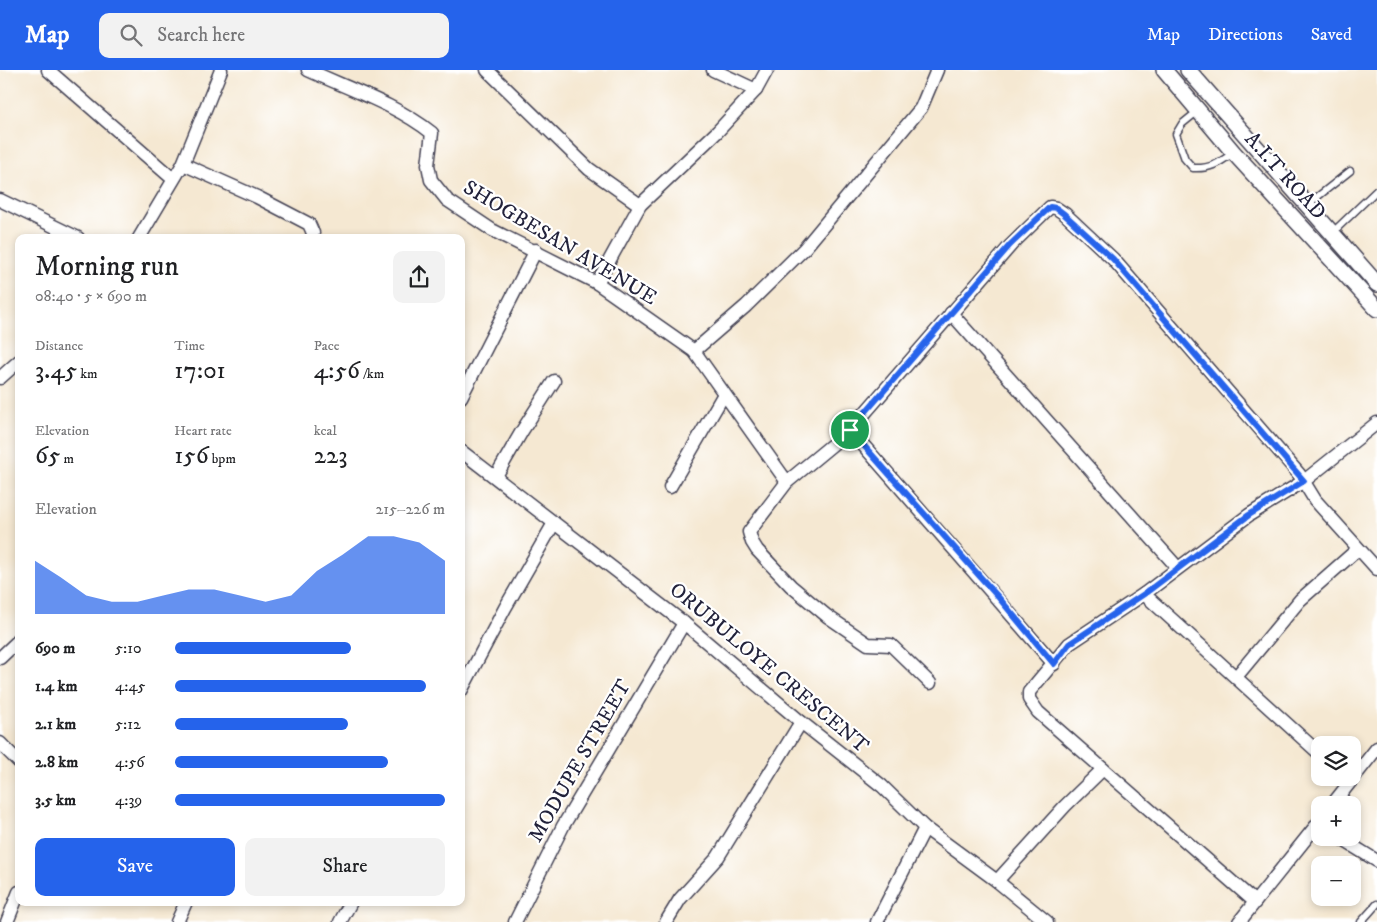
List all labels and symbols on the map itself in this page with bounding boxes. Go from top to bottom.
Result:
street label: A.I.T ROAD [1239,127,1331,225]
street label: SHOGBESAN AVENUE [458,175,662,311]
pin [829,409,871,451]
street label: ORUBULOYE CRESCENT [664,577,874,759]
street label: MODUPE STREET [523,675,637,847]

